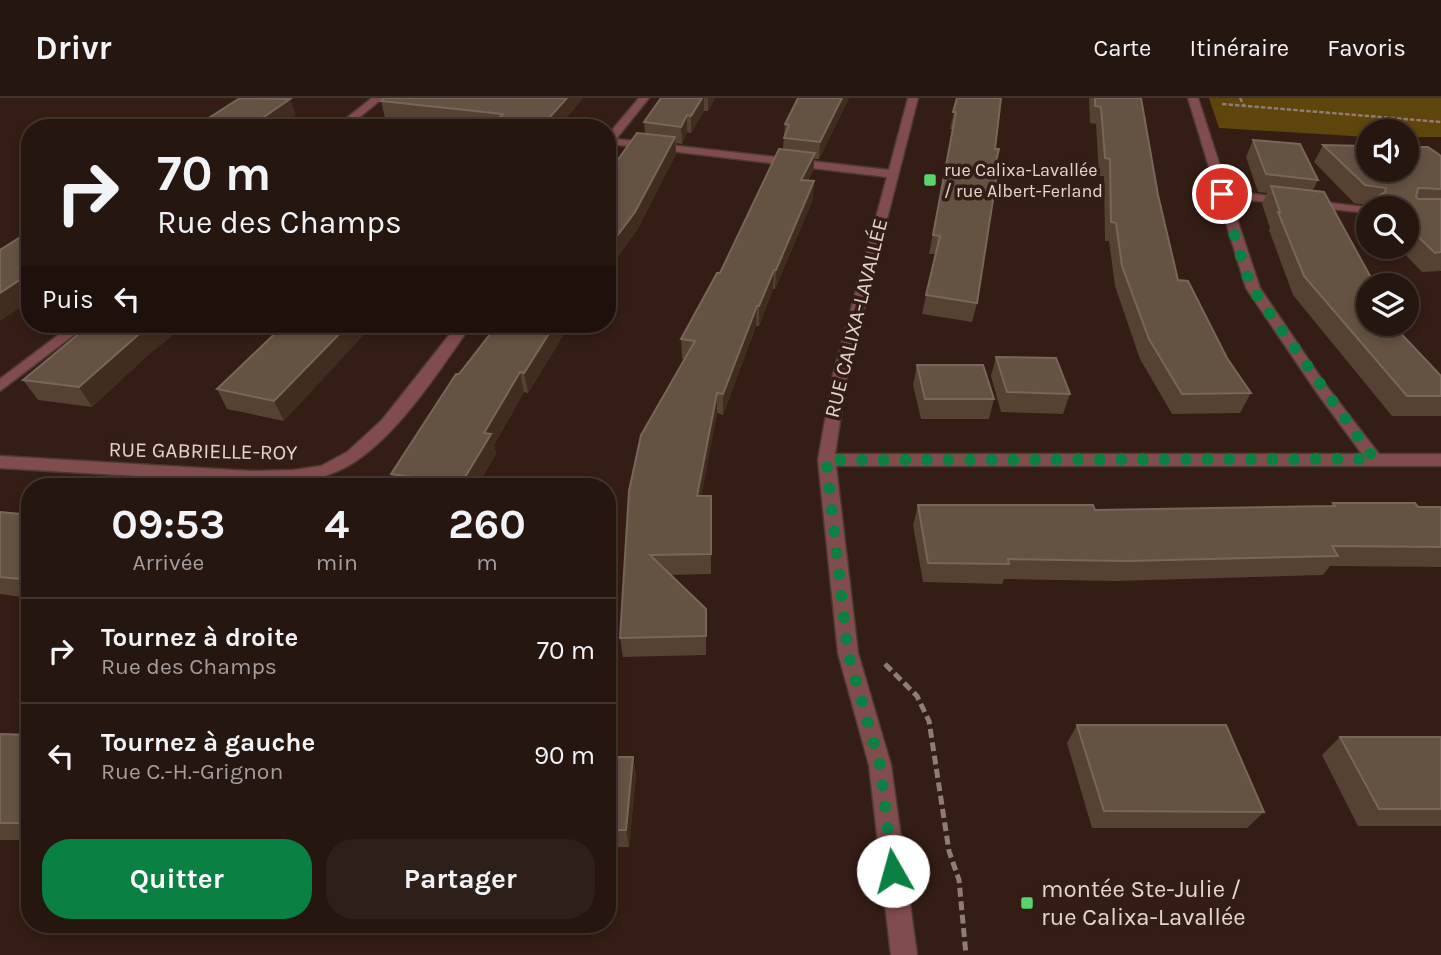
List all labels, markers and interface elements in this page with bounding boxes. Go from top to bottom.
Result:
text: Drivr [35,29,112,67]
text: Carte [1093,34,1151,62]
text: Itinéraire [1189,34,1289,62]
text: Favoris [1327,34,1406,62]
map controls [1356,119,1419,336]
button: sound [1356,119,1419,182]
text: 70 m [157,145,271,202]
icon: right [42,147,133,238]
place label: rue Calixa-Lavallée / rue Albert-Ferland [944,159,1103,202]
pin [1192,164,1252,224]
marker: rue Calixa-Lavallée / rue Albert-Ferland [922,172,938,188]
icon: arrive [1203,175,1241,213]
button: search [1356,196,1419,259]
text: Rue des Champs [157,204,402,241]
street label: RUE CALIXA-LAVALLÉE [820,216,892,420]
button: layers [1356,273,1419,336]
icon: left [108,280,146,318]
text: Puis [42,284,94,315]
street label: RUE GABRIELLE-ROY [108,437,298,465]
text: 09:53 [111,499,225,549]
text: 4 [324,499,349,549]
text: 260 [448,499,526,549]
text: Arrivée [132,549,204,576]
text: min [316,549,358,576]
text: m [476,549,498,576]
text: Tournez à droite [101,622,298,653]
icon: right [42,632,80,670]
text: 70 m [537,635,595,666]
text: Rue des Champs [101,653,277,680]
text: Tournez à gauche [101,727,315,758]
icon: left [42,737,80,775]
text: 90 m [534,740,595,771]
text: Rue C.-H.-Grignon [101,758,283,785]
position arrow [856,834,930,908]
button: Quitter [42,839,312,919]
button: Partager [326,839,595,919]
place label: montée Ste-Julie / rue Calixa-Lavallée [1041,875,1246,931]
marker: montée Ste-Julie / rue Calixa-Lavallée [1019,895,1035,911]

